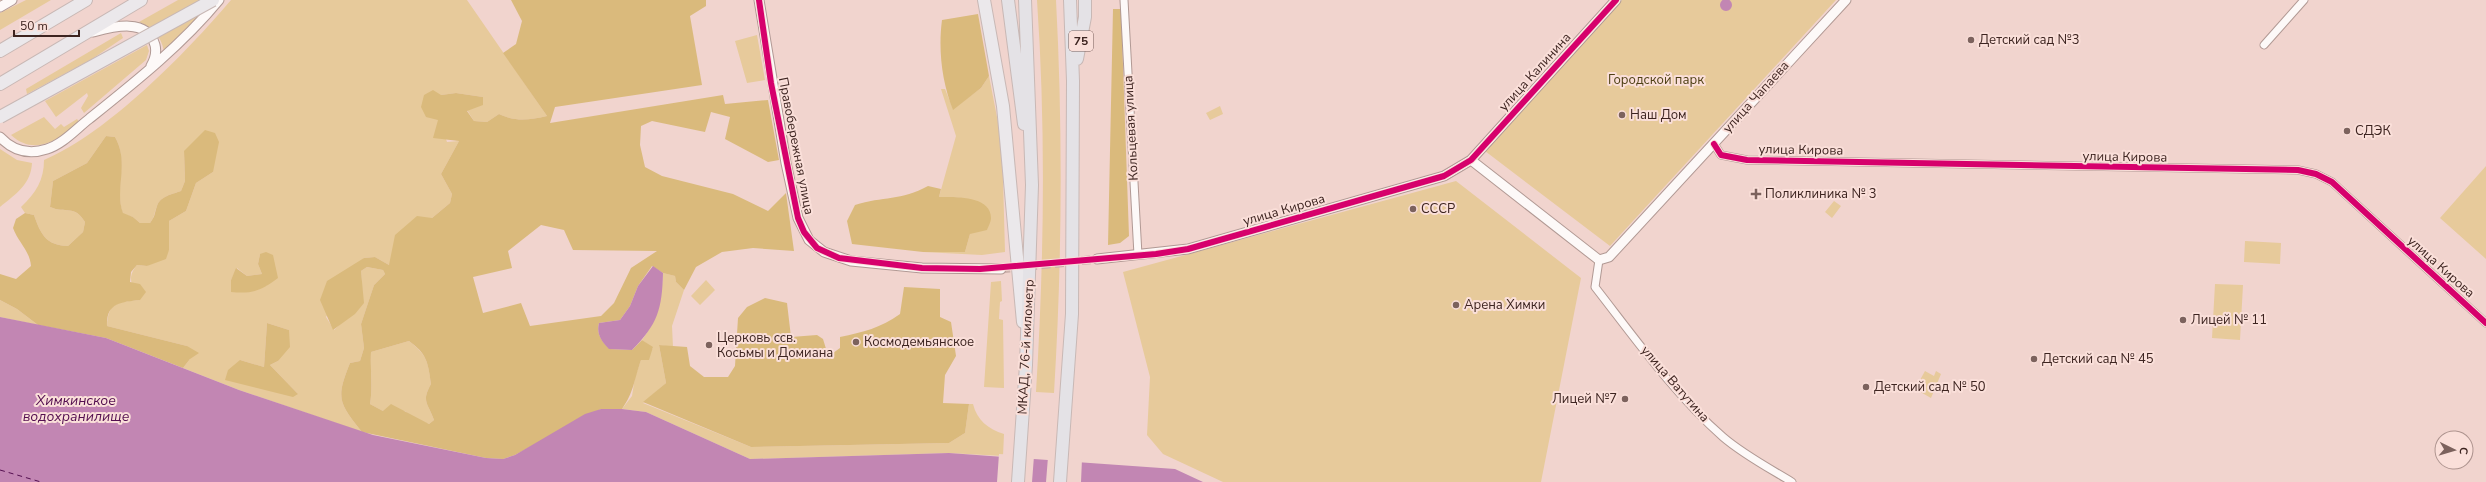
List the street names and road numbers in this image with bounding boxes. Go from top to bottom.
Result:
street label: улица Калинина [1495,29,1575,115]
road number: 75 [1069,31,1093,51]
street label: улица Чапаева [1719,57,1793,137]
street label: Кольцевая улица [1119,75,1143,181]
street label: Правобережная улица [774,76,818,216]
street label: улица Кирова [1758,140,1844,160]
street label: улица Кирова [2082,147,2168,167]
street label: улица Кирова [1241,190,1327,230]
street label: улица Кирова [2403,232,2479,302]
street label: МКАД, 76-й километр [1013,279,1039,415]
street label: улица Ватутина [1637,342,1713,426]

